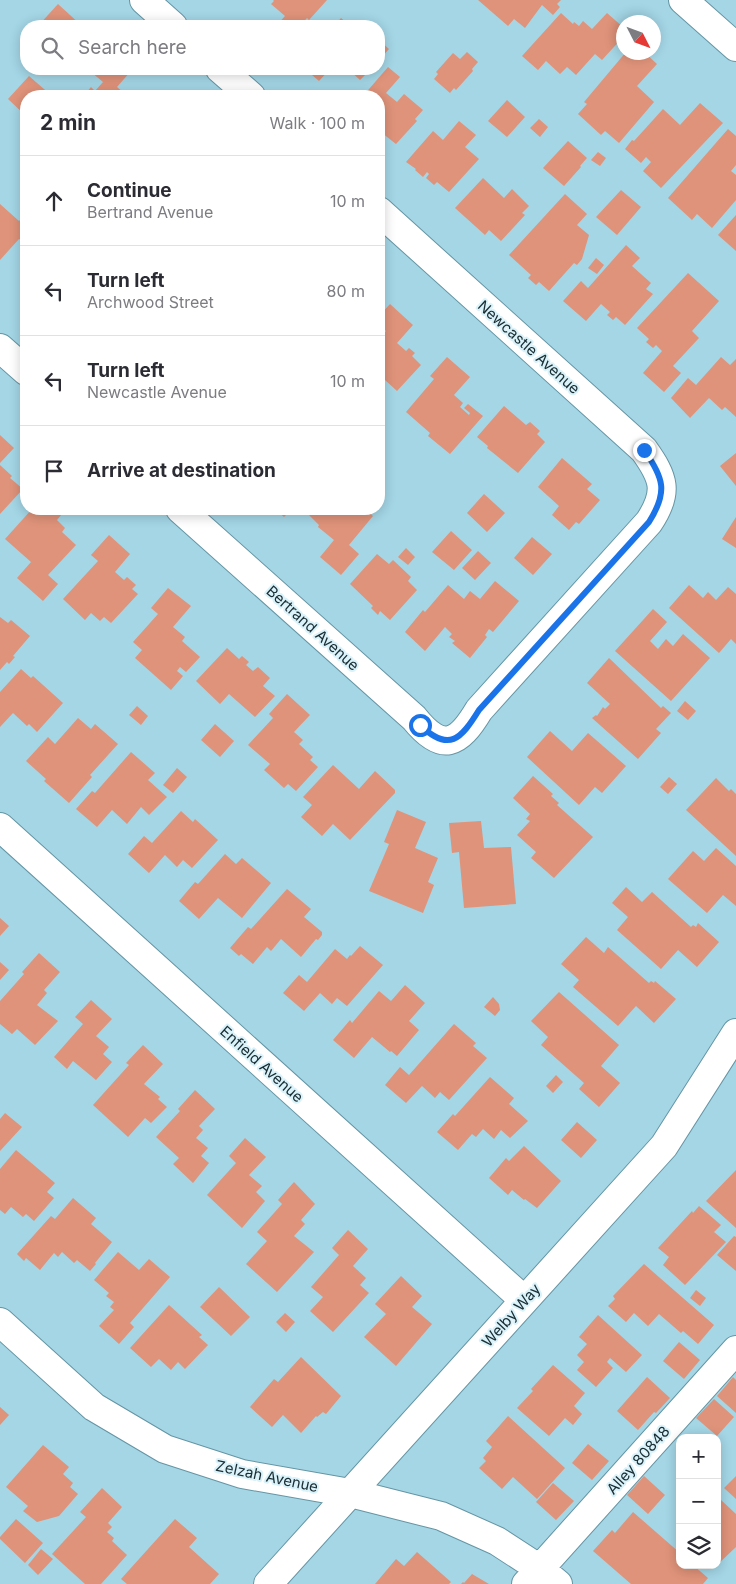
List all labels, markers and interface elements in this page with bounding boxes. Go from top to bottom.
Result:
north arrow [616,15,661,60]
search box [20,20,385,75]
icon: search [38,34,66,62]
text: Search here [78,36,187,59]
text: 2 min [40,110,96,135]
text: Walk · 100 m [270,113,365,133]
text: Continue [87,179,172,202]
icon: ahead [40,187,68,215]
text: 10 m [330,191,365,211]
text: Bertrand Avenue [87,202,213,222]
text: Turn left [87,269,165,292]
icon: left [40,277,68,305]
text: 80 m [326,281,365,301]
text: Archwood Street [87,292,214,312]
street label: Newcastle Avenue [474,296,584,398]
text: Turn left [87,359,165,382]
icon: left [40,367,68,395]
text: 10 m [330,371,365,391]
text: Newcastle Avenue [87,382,227,402]
route end [633,439,656,462]
icon: arrive [40,457,68,485]
text: Arrive at destination [87,459,276,482]
street label: Bertrand Avenue [263,581,363,675]
route start [409,714,432,737]
street label: Enfield Avenue [216,1022,308,1106]
street label: Welby Way [478,1279,545,1351]
street label: Alley 80848 [602,1422,674,1498]
map controls [676,1434,721,1569]
button: + [676,1434,721,1479]
street label: Zelzah Avenue [214,1456,320,1496]
button: − [676,1479,721,1524]
button: layers [676,1524,721,1569]

